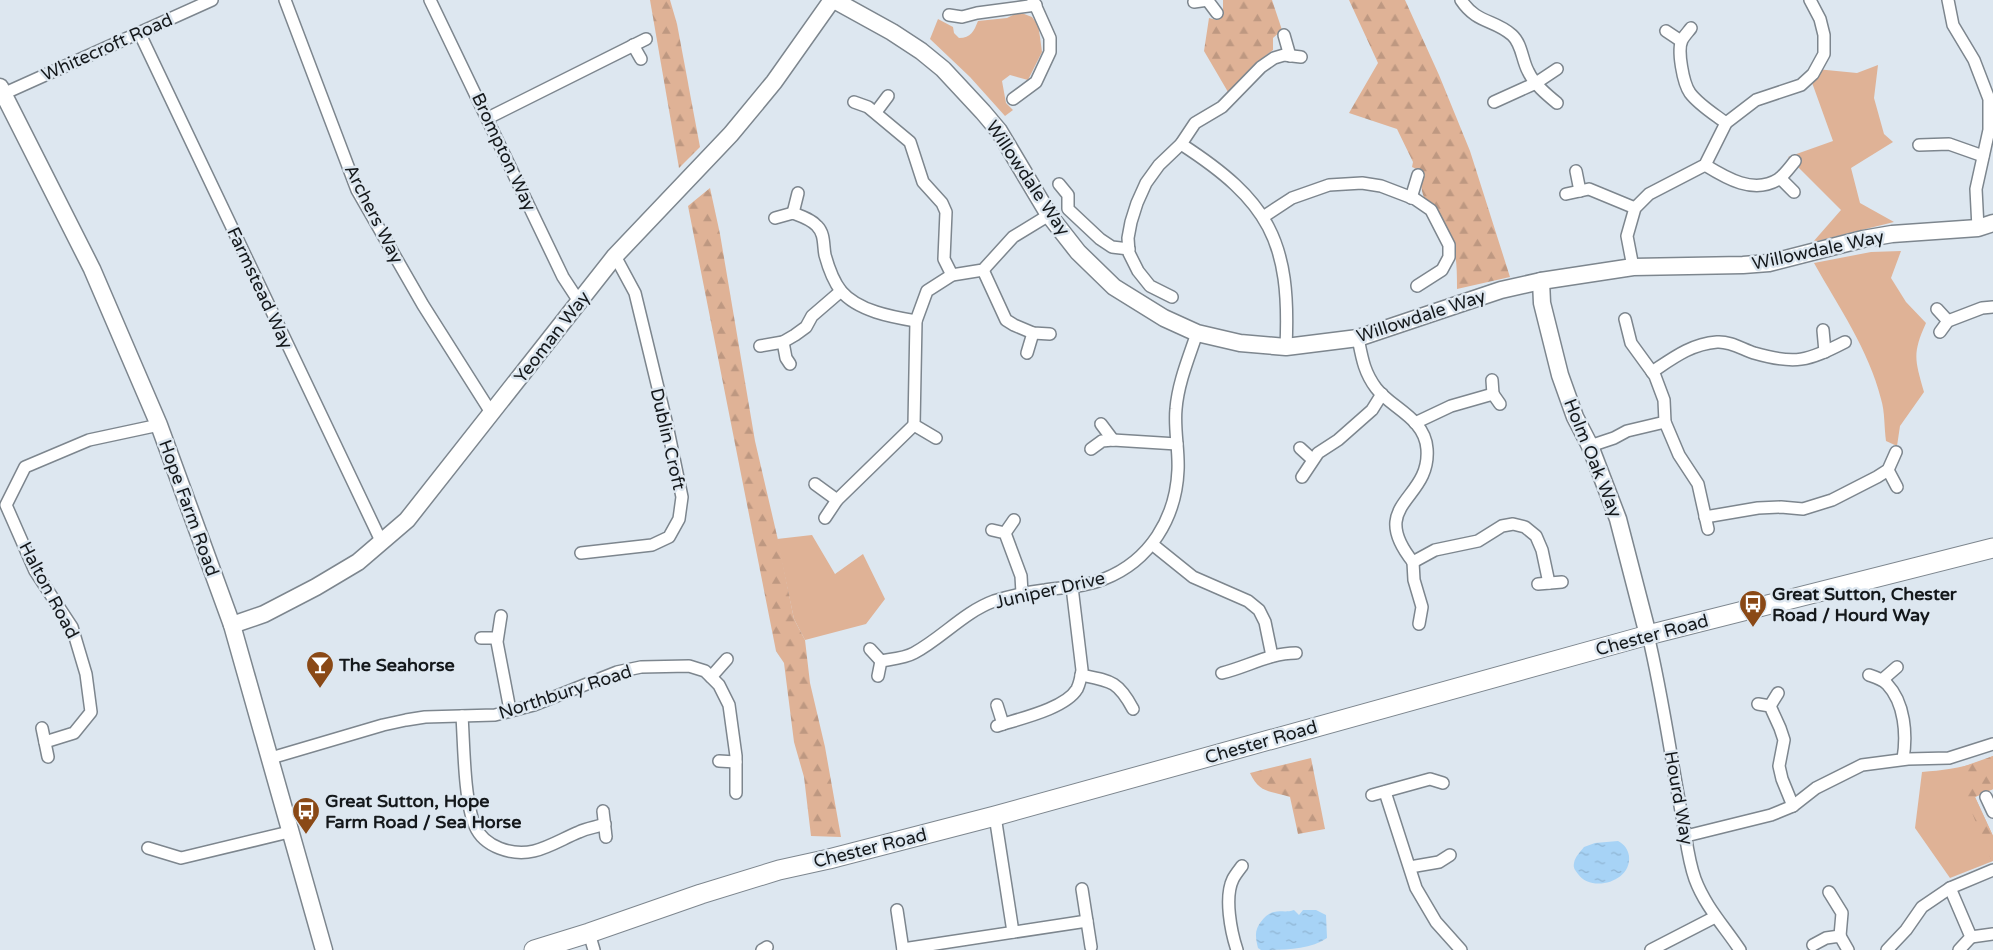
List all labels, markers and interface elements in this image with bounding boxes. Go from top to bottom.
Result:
street label: Whitecroft Road [38,8,176,86]
street label: Brompton Way [467,89,541,215]
street label: Willowdale Way [981,116,1075,240]
street label: Archers Way [340,161,408,267]
street label: Farmstead Way [222,224,298,353]
street label: Willowdale Way [1750,225,1886,275]
street label: Willowdale Way [1354,285,1489,347]
street label: Yeoman Way [509,286,595,387]
street label: Dublin Croft [646,386,690,492]
street label: Holm Oak Way [1559,395,1627,521]
street label: Hope Farm Road [154,437,224,579]
street label: Halton Road [14,538,84,642]
street label: Juniper Drive [993,567,1107,613]
place label: Great Sutton, Chester Road / Hourd Way [1772,583,1958,626]
bus stop icon: Great Sutton, Chester Road / Hourd Way [1738,589,1768,628]
street label: Chester Road [1593,609,1711,661]
bar icon: The Seahorse [305,650,335,689]
place label: The Seahorse [338,654,455,676]
street label: Northbury Road [496,660,634,724]
street label: Chester Road [1202,715,1320,769]
street label: Hourd Way [1660,749,1698,847]
place label: Great Sutton, Hope Farm Road / Sea Horse [325,790,521,833]
bus stop icon: Great Sutton, Hope Farm Road / Sea Horse [291,796,321,835]
street label: Chester Road [811,823,929,873]

